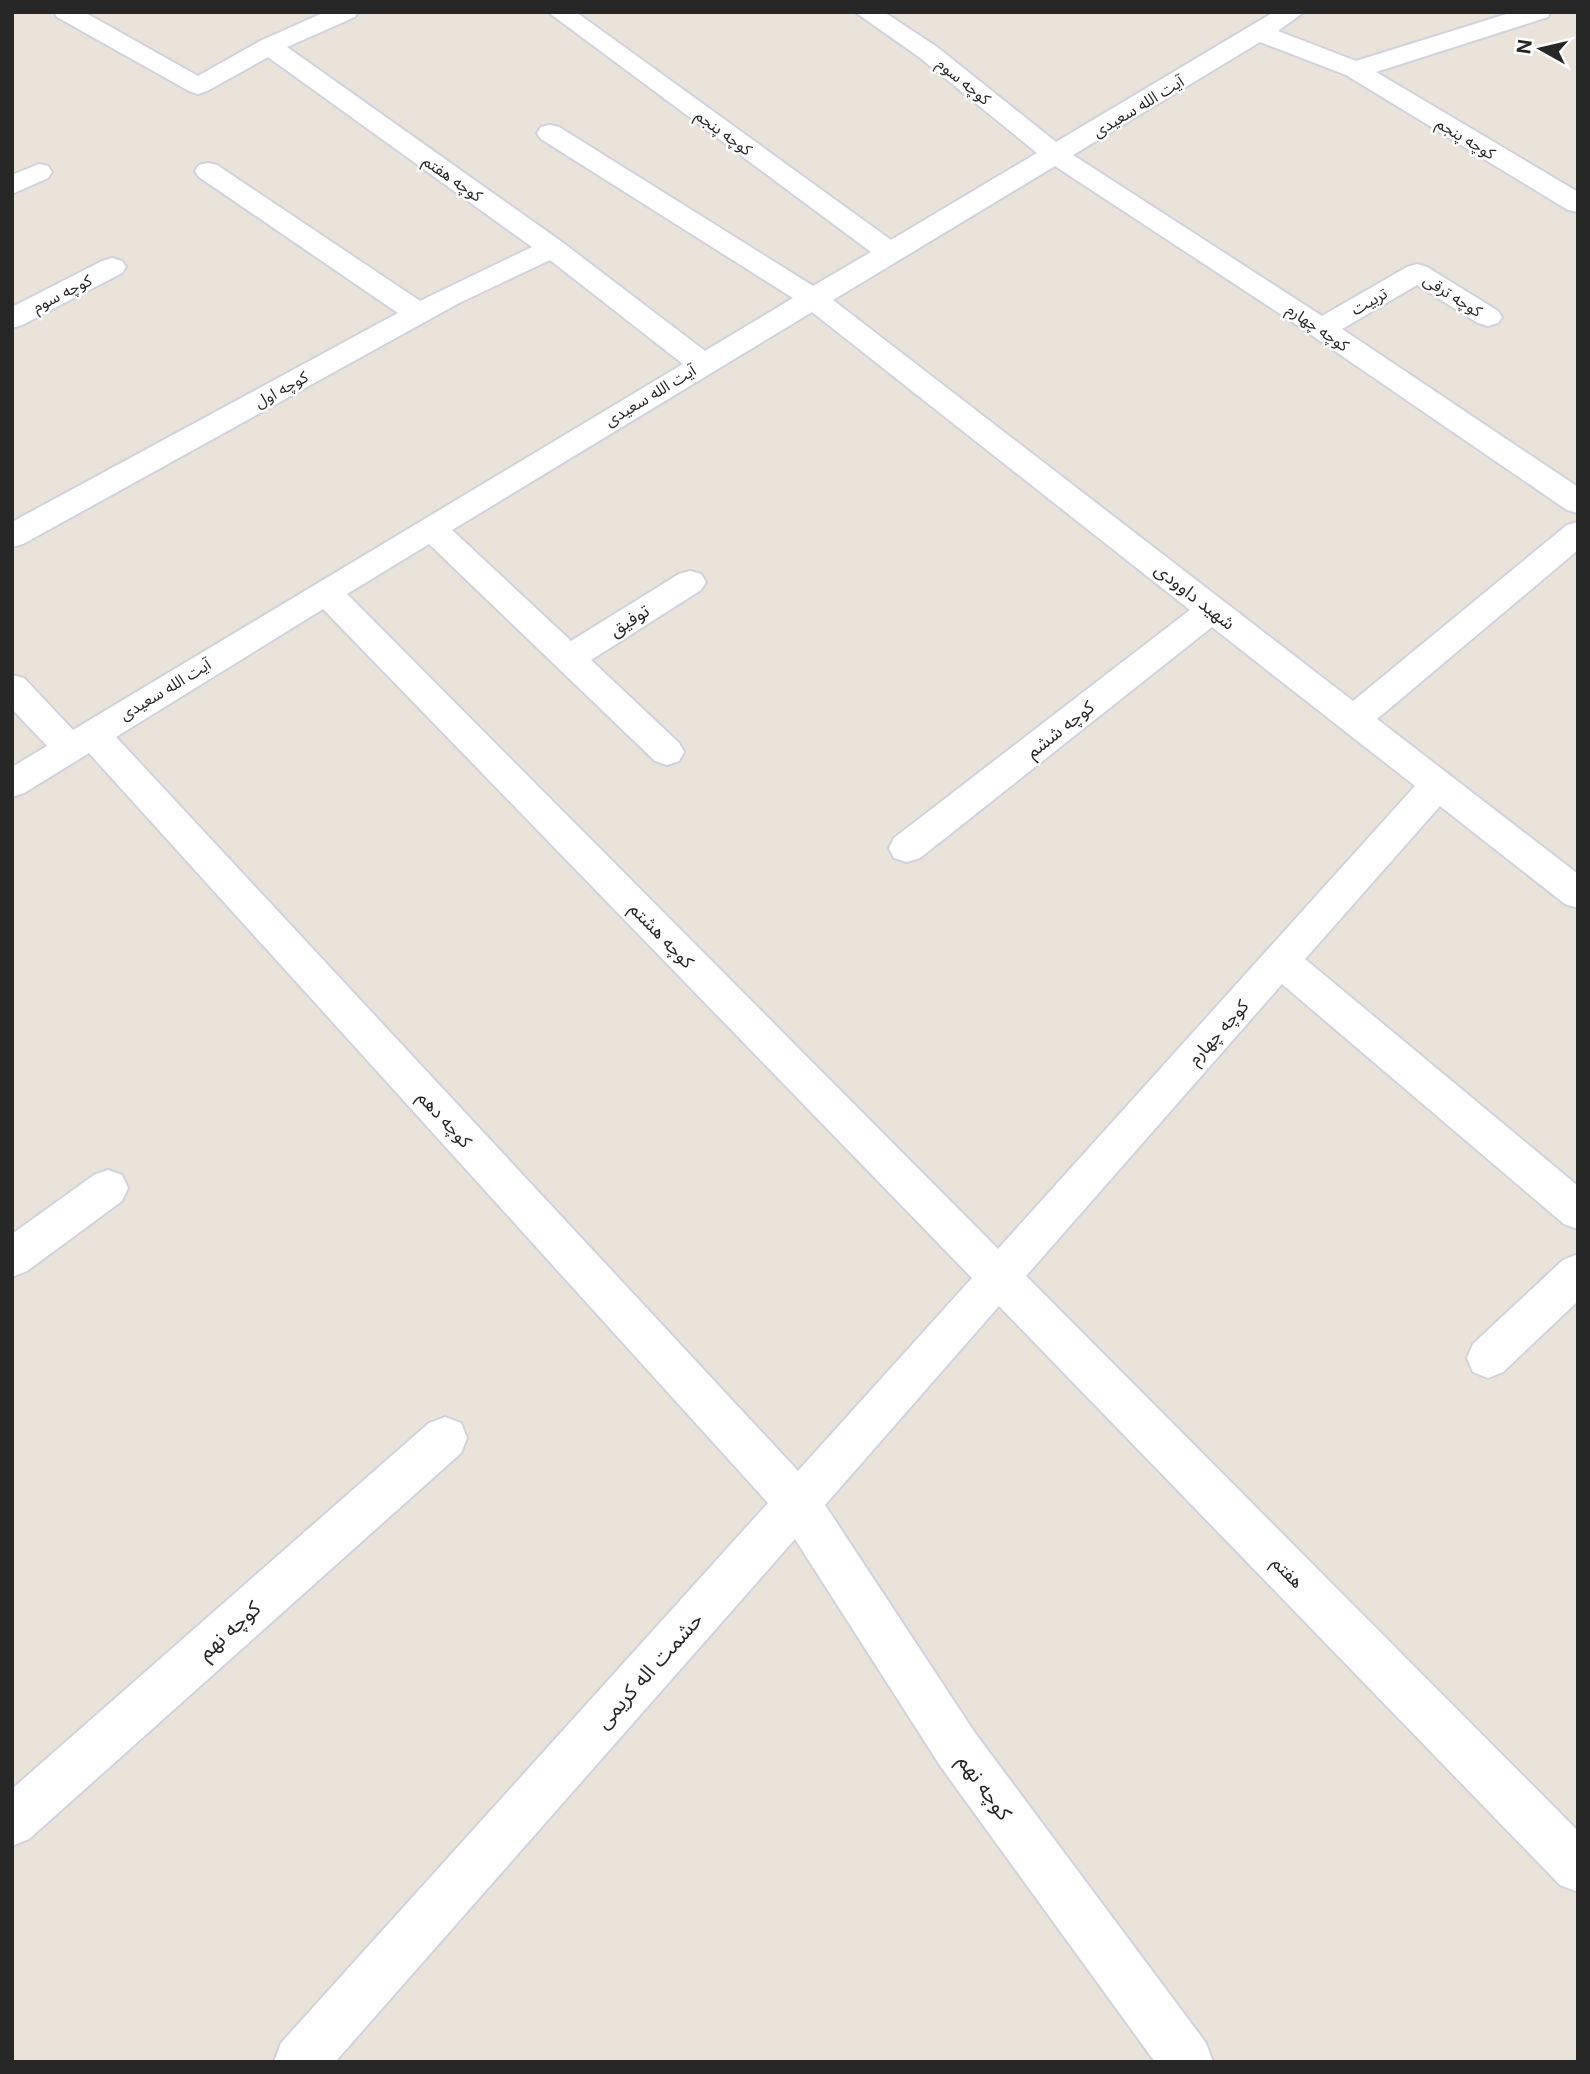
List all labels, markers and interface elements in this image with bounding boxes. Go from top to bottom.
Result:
north arrow [1506,14,1576,84]
text: N [1512,38,1537,55]
street label: کوچه سوم [931,53,995,111]
street label: آیت الله سعیدی [1089,70,1188,141]
street label: کوچه پنجم [690,105,757,162]
street label: کوچه پنجم [1431,113,1499,166]
street label: کوچه هفتم [418,150,487,208]
street label: کوچه سوم [29,269,97,319]
street label: کوچه ترقی [1419,269,1486,322]
street label: تربیت [1347,283,1391,319]
street label: کوچه چهارم [1281,299,1353,358]
street label: آیت الله سعیدی [601,359,700,430]
street label: کوچه اول [251,366,312,413]
street label: شهید داوودی [1150,558,1239,635]
street label: توفیق [605,600,653,641]
street label: آیت الله سعیدی [116,653,215,724]
street label: کوچه ششم [1022,696,1100,764]
street label: کوچه هشتم [624,898,699,975]
street label: کوچه چهارم [1183,995,1256,1071]
street label: کوچه دهم [411,1086,477,1154]
street label: هفتم [1266,1552,1308,1594]
street label: کوچه نهم [193,1595,268,1667]
street label: حشمت اله کریمی [590,1607,708,1733]
street label: کوچه نهم [950,1749,1017,1827]

